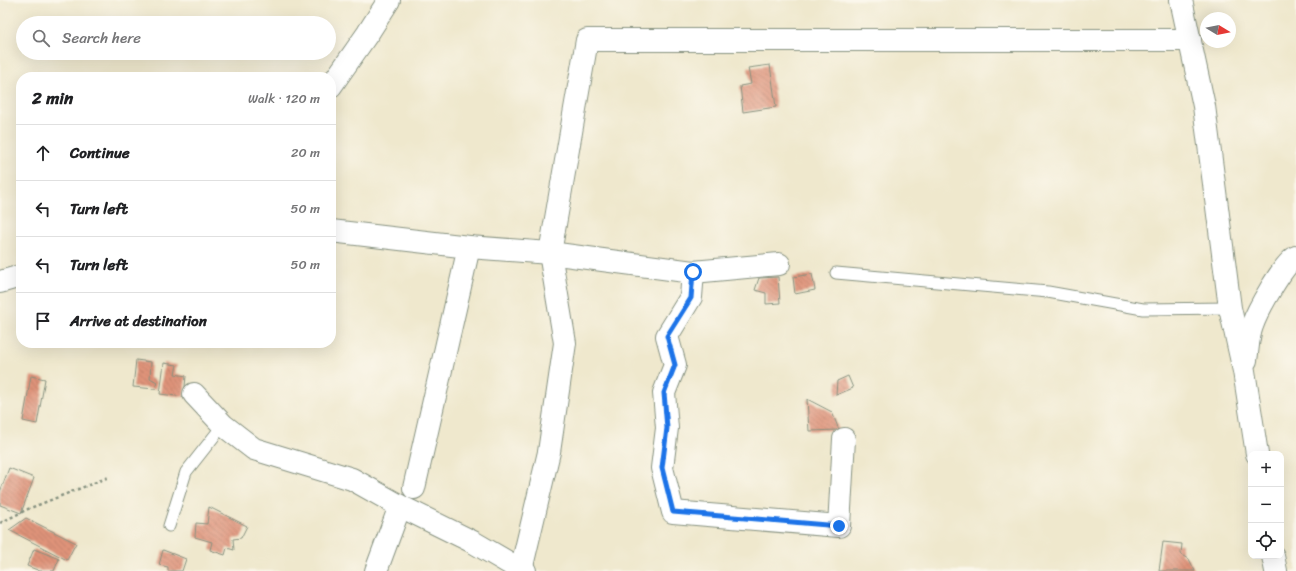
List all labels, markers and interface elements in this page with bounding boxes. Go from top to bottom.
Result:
north arrow [1200,12,1236,48]
search box [16,16,336,60]
text: Search here [62,25,141,51]
icon: search [30,27,52,49]
text: 2 min [32,83,73,113]
text: Walk · 120 m [248,87,320,110]
text: Continue [70,140,130,166]
text: 20 m [291,141,320,164]
icon: ahead [32,142,54,164]
text: Turn left [70,196,128,222]
text: 50 m [290,197,320,220]
icon: left [32,198,54,220]
text: Turn left [70,252,128,278]
text: 50 m [290,253,320,276]
icon: left [32,254,54,276]
route start [684,263,702,281]
text: Arrive at destination [70,308,207,334]
icon: arrive [32,310,54,332]
map controls [1248,451,1284,559]
button: + [1248,451,1284,487]
button: − [1248,487,1284,523]
route end [830,517,848,535]
button: locate [1248,523,1284,559]

